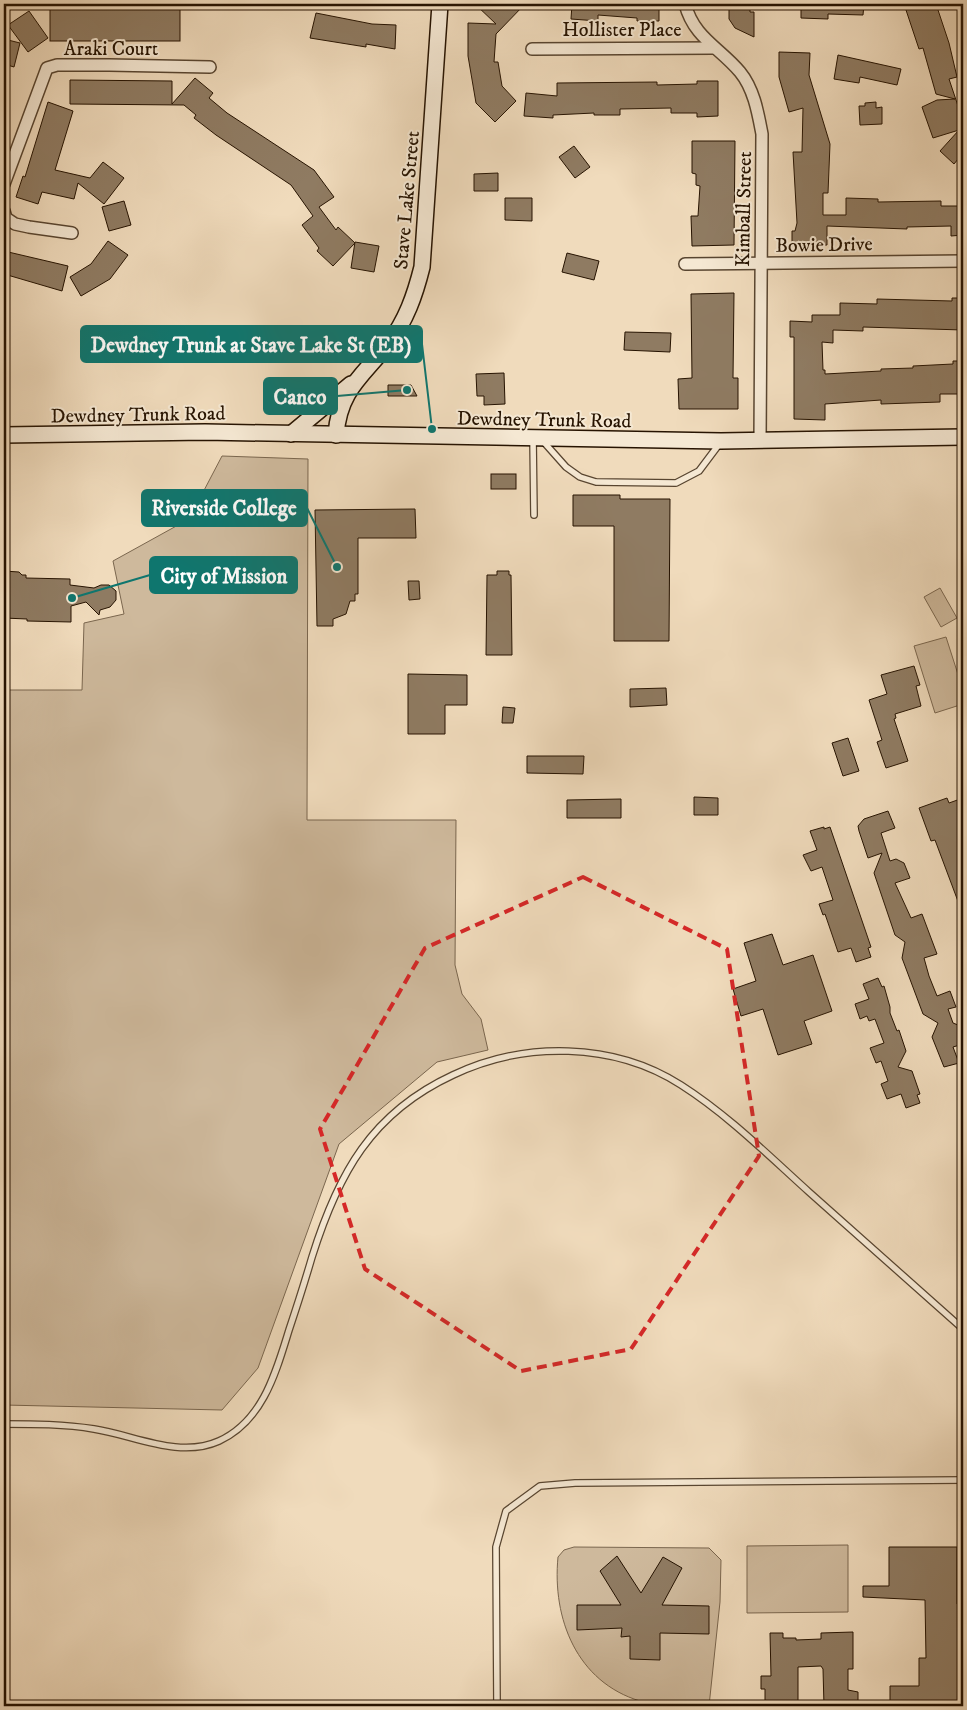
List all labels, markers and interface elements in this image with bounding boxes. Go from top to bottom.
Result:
street label: Hollister Place [562,18,682,43]
street label: Araki Court [64,37,158,62]
street label: Stave Lake Street [389,130,426,271]
street label: Kimball Street [731,151,758,267]
street label: Bowie Drive [775,232,873,259]
callout: Dewdney Trunk at Stave Lake St (EB) [81,326,422,362]
text: Dewdney Trunk at Stave Lake St (EB) [91,333,411,359]
callout: Canco [264,378,337,414]
text: Canco [273,385,327,411]
street label: Dewdney Trunk Road [51,401,226,430]
street label: Dewdney Trunk Road [456,406,631,435]
callout: Riverside College [142,490,307,526]
text: Riverside College [151,496,297,522]
callout: City of Mission [150,557,297,593]
text: City of Mission [161,564,289,590]

